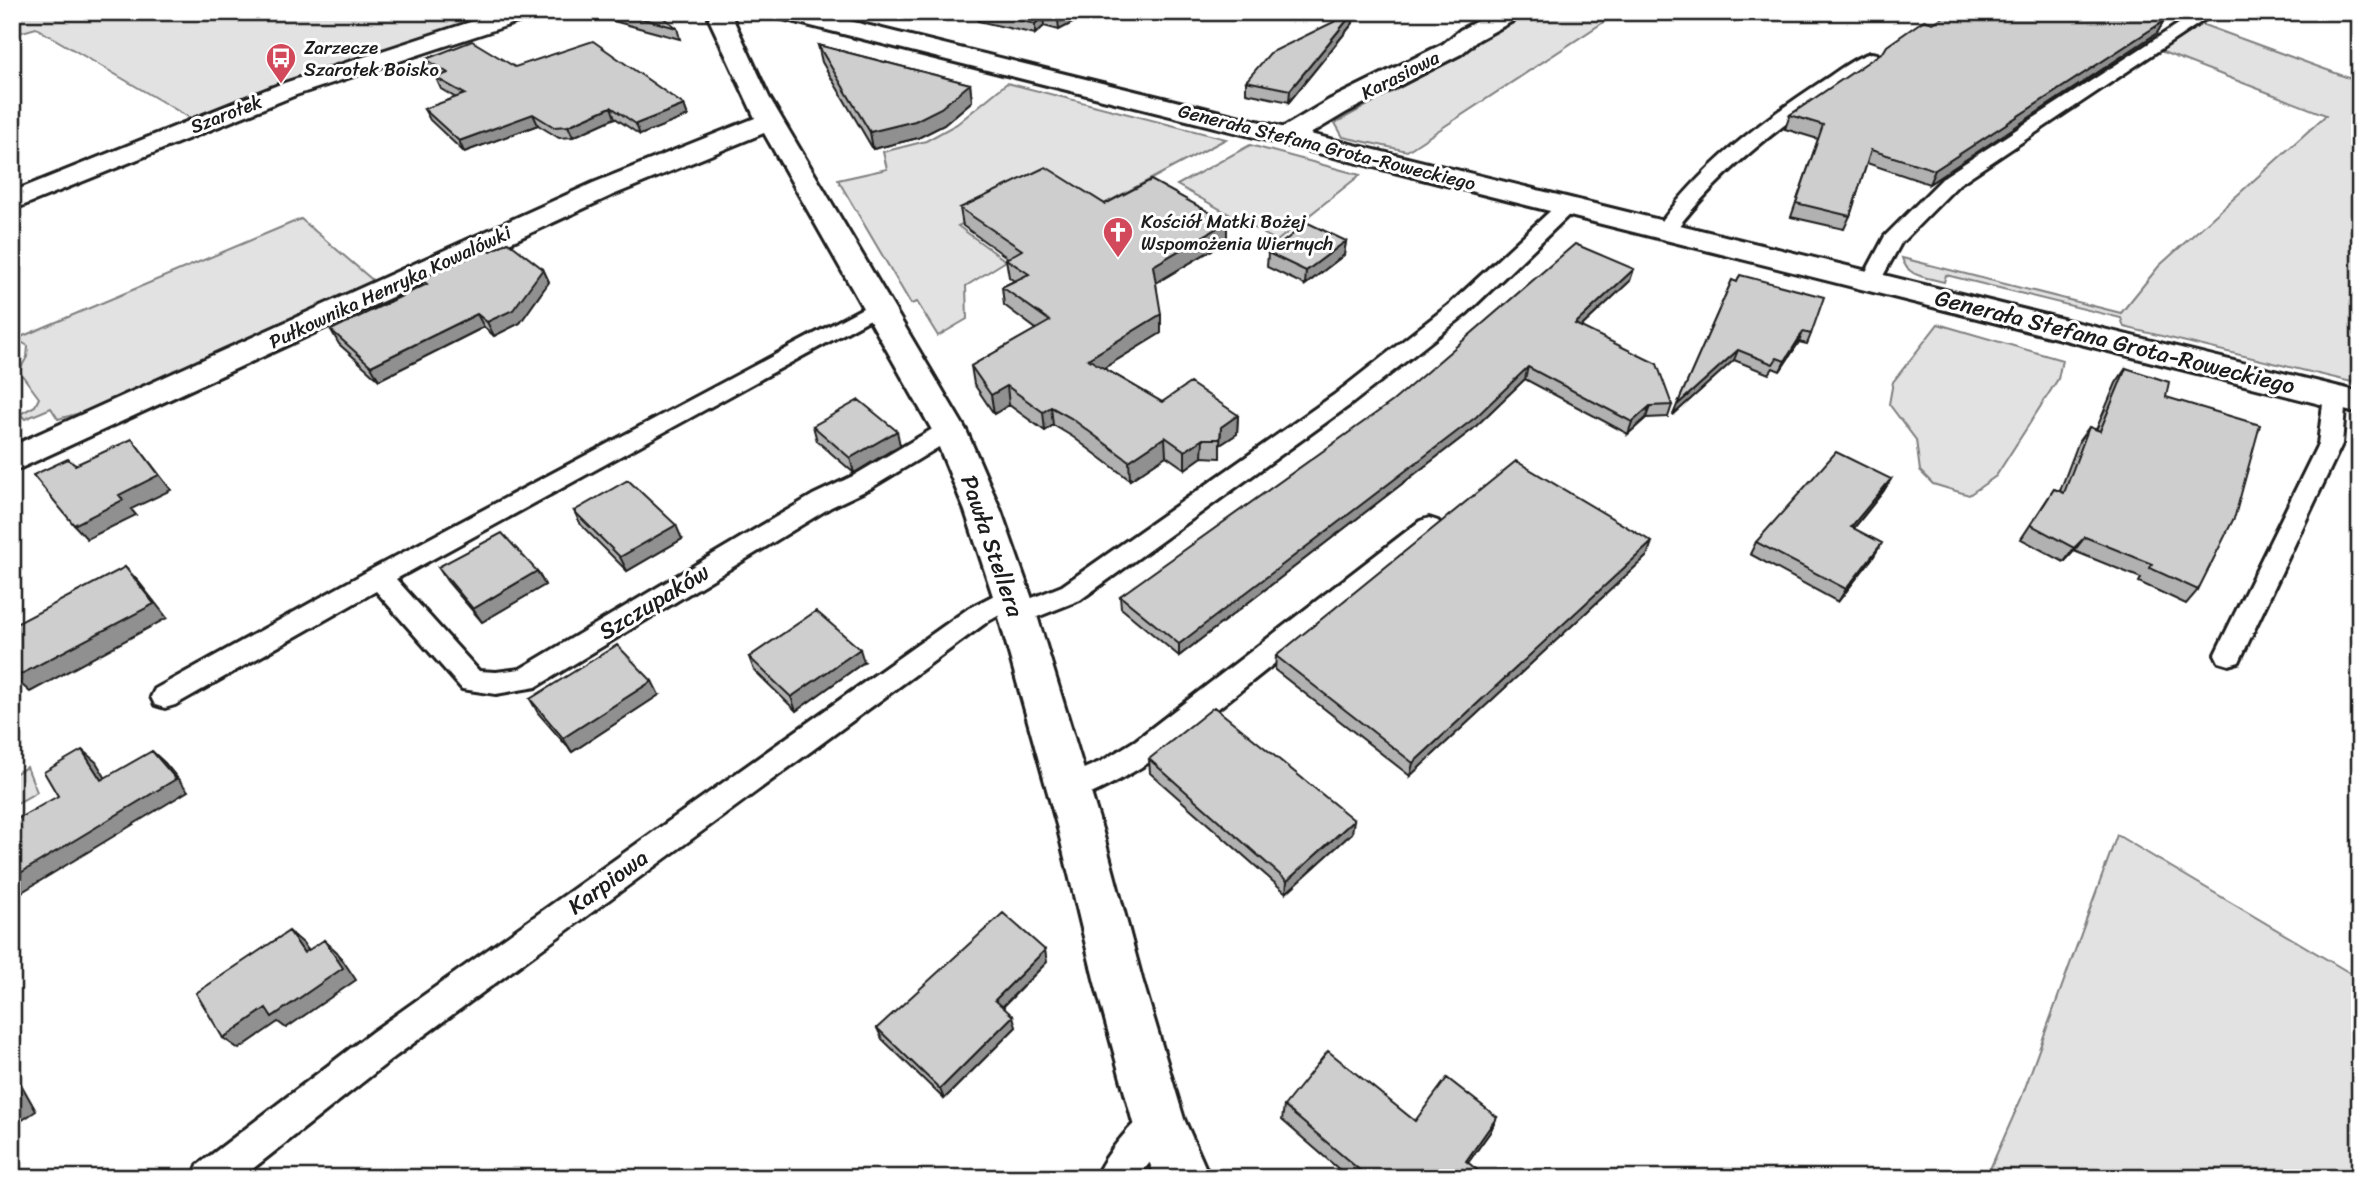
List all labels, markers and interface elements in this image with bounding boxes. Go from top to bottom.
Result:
place label: Zarzecze Szarotek Boisko [304,31,439,86]
bus stop icon: Zarzecze Szarotek Boisko [264,41,298,85]
street label: Karasiowa [1355,41,1446,109]
street label: Szarotek [185,85,268,143]
street label: Generała Stefana Grota-Roweckiego [1175,94,1480,200]
place label: Kościół Matki Bożej Wspomożenia Wiernych [1141,205,1333,260]
church icon: Kościół Matki Bożej Wspomożenia Wiernych [1101,215,1135,259]
street label: Pułkownika Henryka Kowalówki [263,216,517,358]
street label: Generała Stefana Grota-Roweckiego [1931,277,2300,407]
street label: Pawła Stellera [949,469,1036,623]
street label: Szczupaków [590,553,718,651]
street label: Karpiowa [559,838,657,926]

